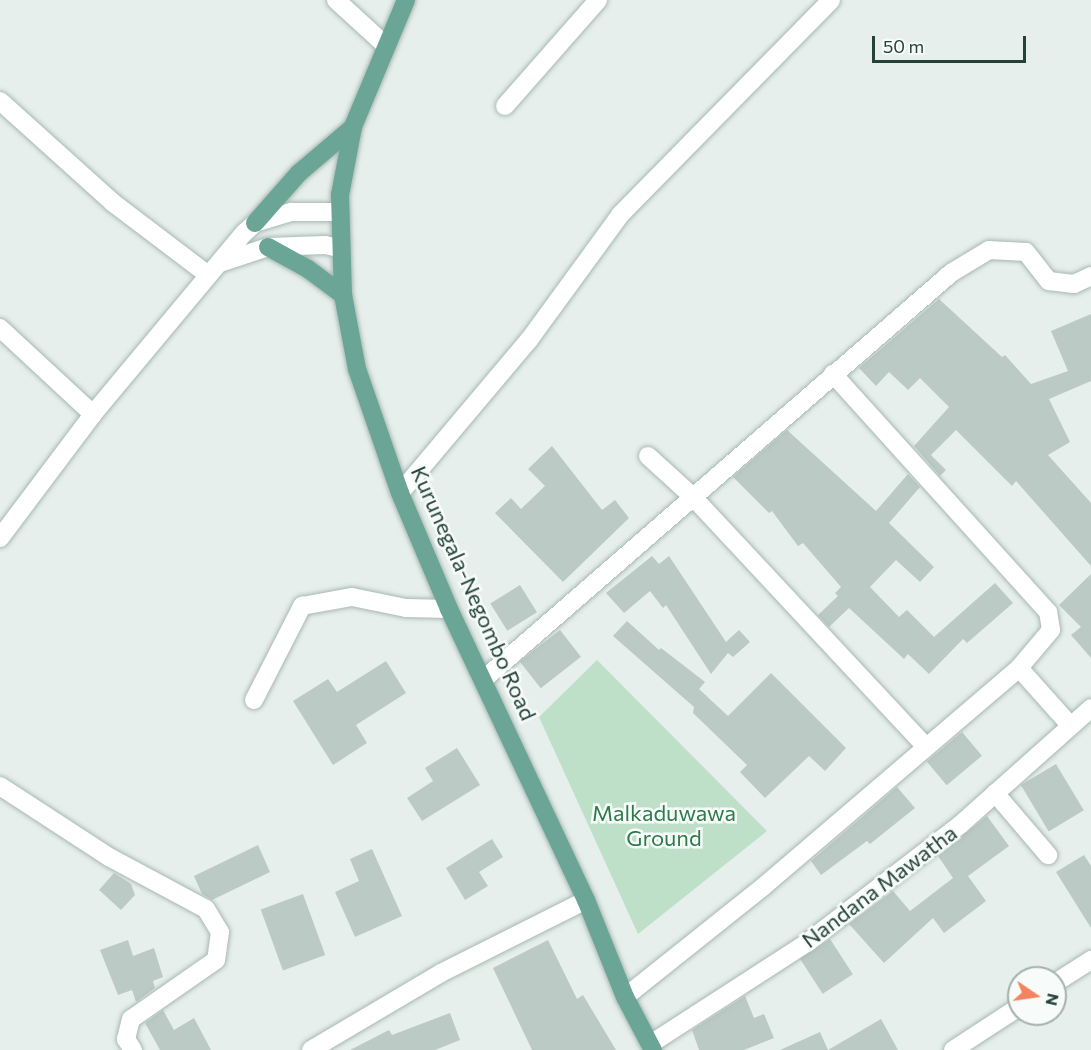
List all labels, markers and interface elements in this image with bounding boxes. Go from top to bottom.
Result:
scale bar [875,24,1030,62]
text: 50 m [883,35,924,57]
street label: Kurunegala-Negombo Road [406,462,542,724]
park label: Malkaduwawa Ground [592,799,736,850]
street label: Nandana Mawatha [796,819,962,953]
north arrow [1007,966,1067,1026]
text: N [1042,992,1064,1008]

